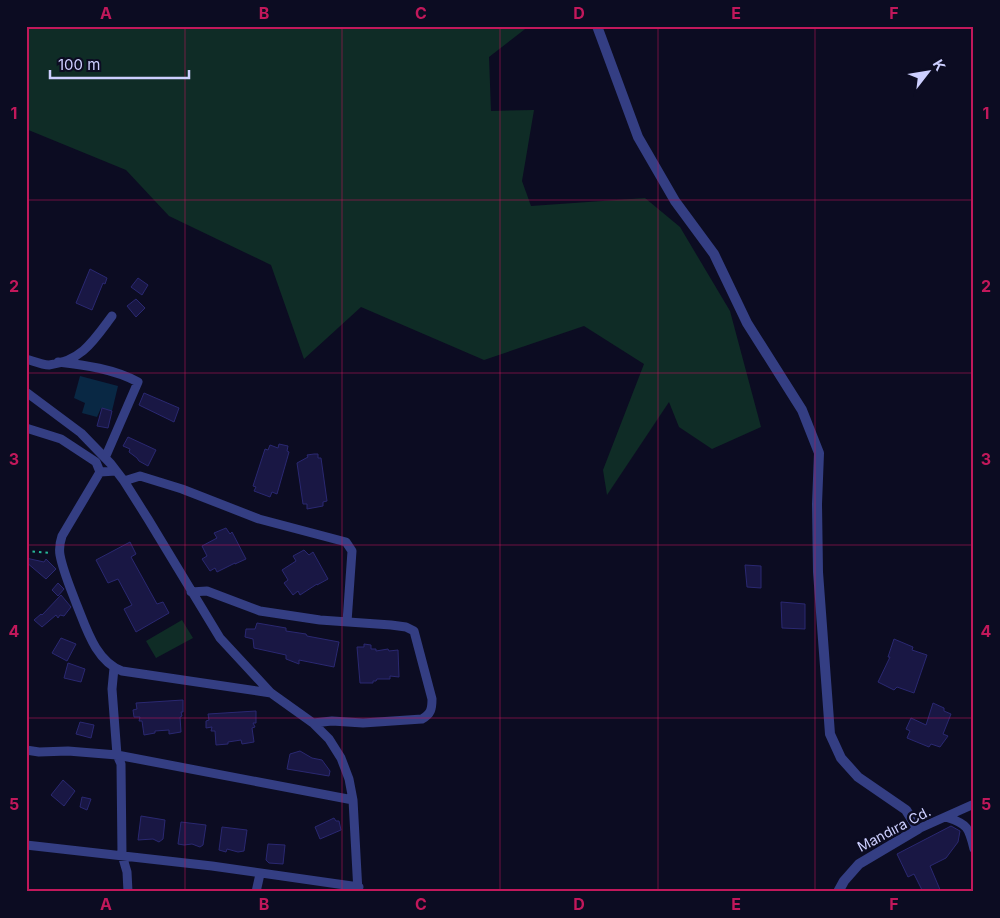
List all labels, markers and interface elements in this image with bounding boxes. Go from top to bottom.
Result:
text: A [100,3,112,23]
text: B [259,3,269,23]
text: C [415,3,427,23]
text: D [573,3,585,23]
text: E [731,3,741,23]
text: F [889,3,899,23]
scale bar [50,48,189,80]
north arrow [902,48,952,98]
text: 100 m [58,55,100,74]
text: K [930,56,949,74]
text: 1 [11,103,17,123]
text: 1 [983,103,989,123]
text: 2 [9,276,19,296]
text: 2 [981,276,991,296]
text: 3 [9,449,19,469]
text: 3 [981,449,991,469]
text: 4 [9,621,20,641]
text: 4 [981,621,992,641]
text: 5 [9,794,19,814]
text: 5 [981,794,991,814]
street label: Mandıra Cd. [854,802,933,855]
text: A [100,894,112,914]
text: B [259,894,269,914]
text: C [415,894,427,914]
text: D [573,894,585,914]
text: E [731,894,741,914]
text: F [889,894,899,914]

